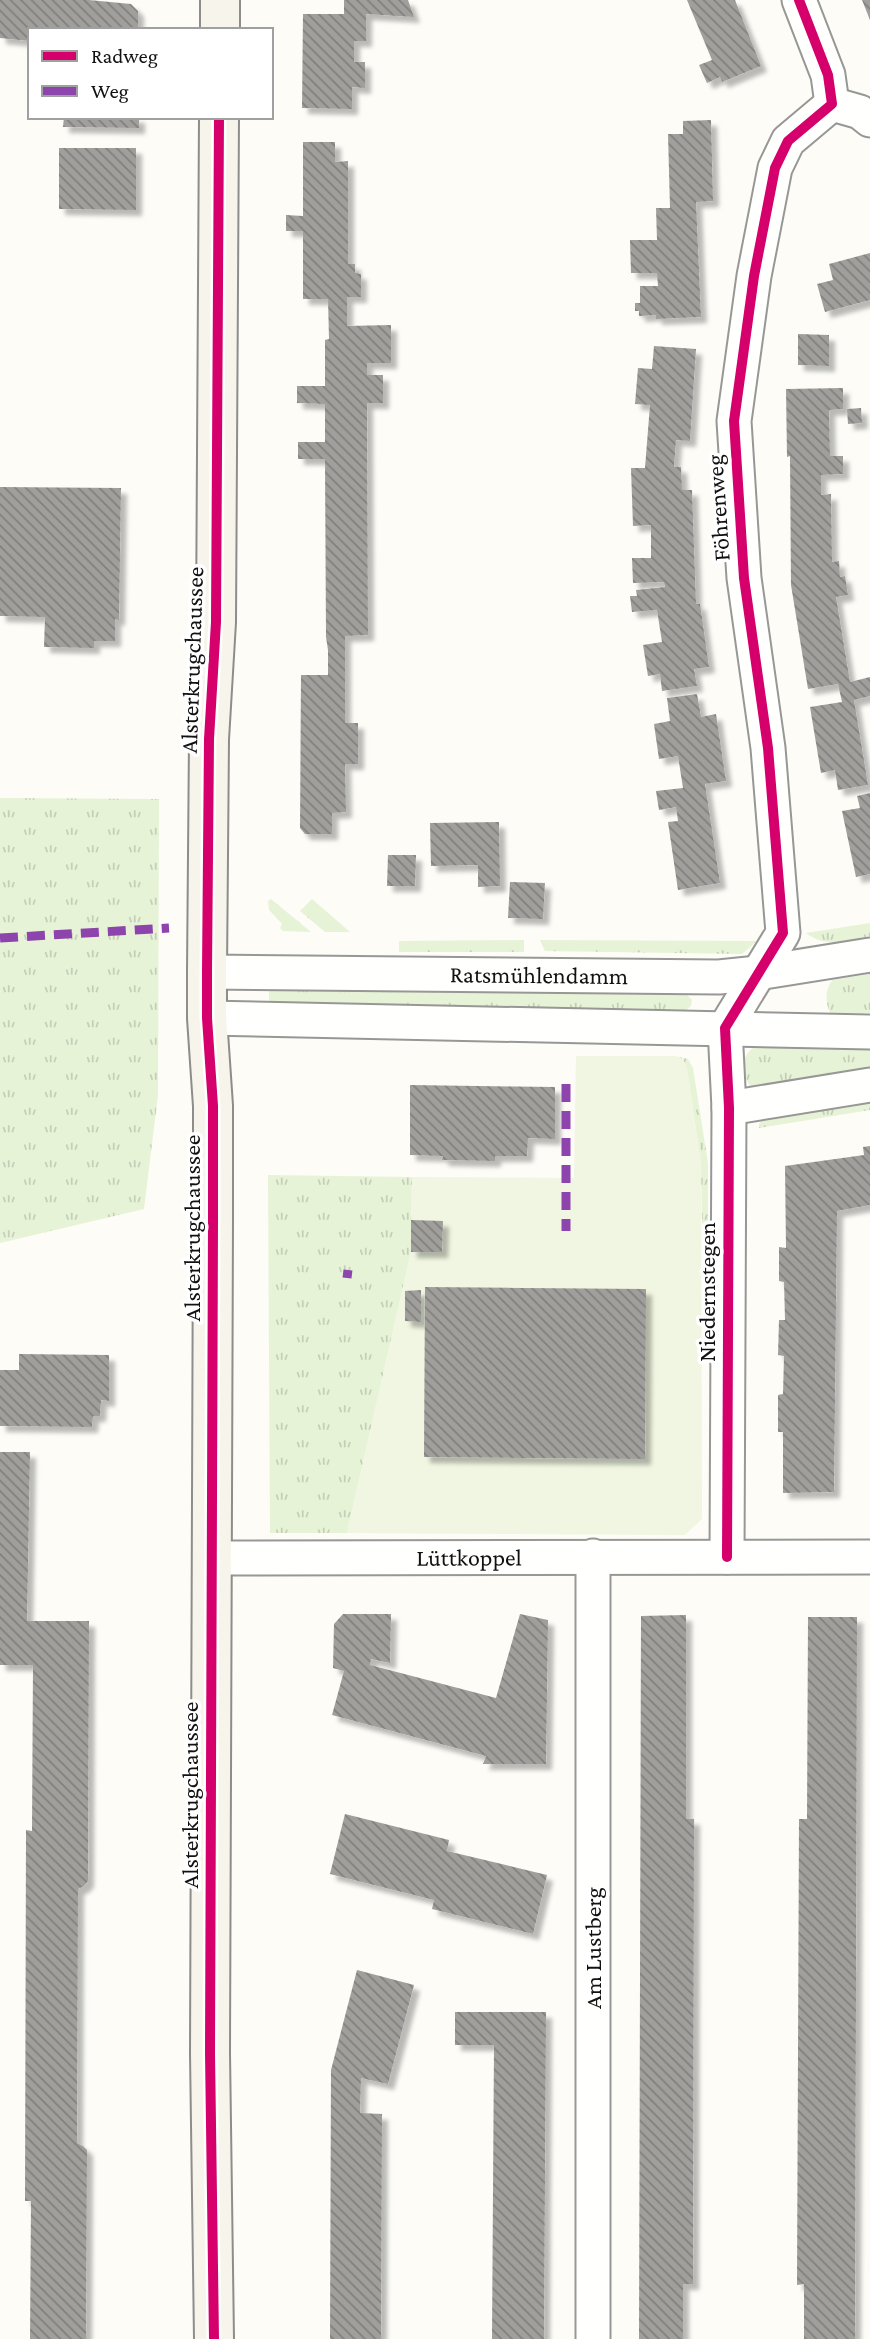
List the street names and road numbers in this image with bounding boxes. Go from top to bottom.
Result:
street label: Föhrenweg [700,453,735,562]
street label: Alsterkrugchaussee [175,566,208,754]
street label: Ratsmühlendamm [450,960,628,989]
street label: Alsterkrugchaussee [178,1135,205,1321]
street label: Niedernstegen [693,1222,720,1362]
street label: Lüttkoppel [416,1544,522,1571]
street label: Alsterkrugchaussee [176,1702,203,1888]
street label: Am Lustberg [579,1887,606,2009]

